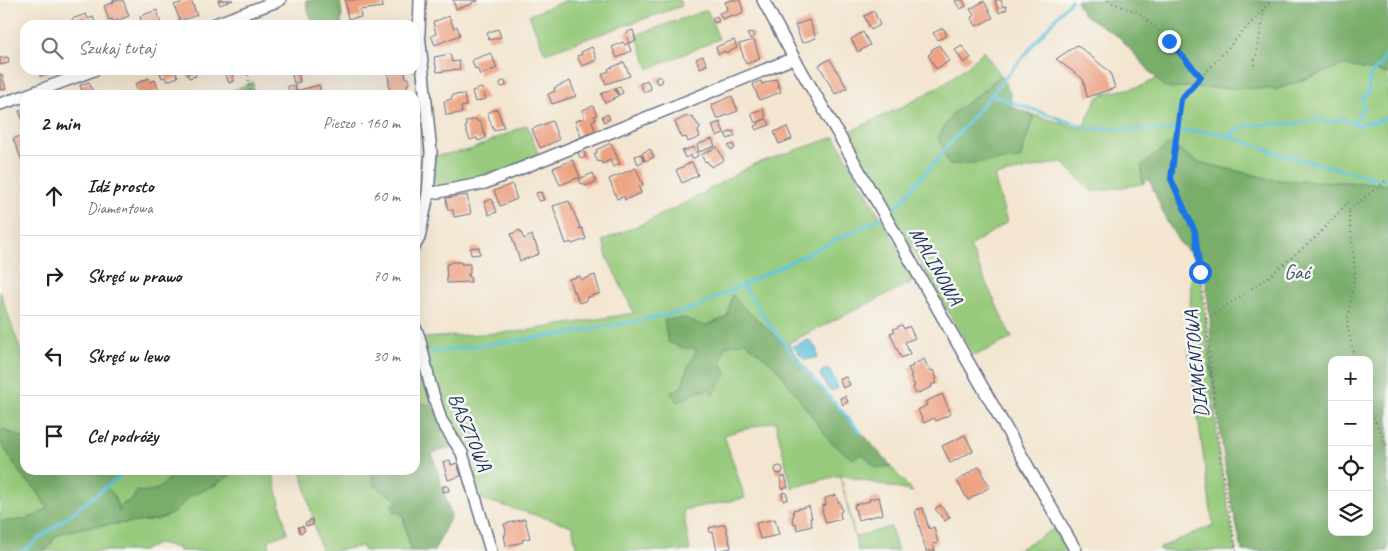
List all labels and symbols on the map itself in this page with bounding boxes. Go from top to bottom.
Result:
route end [1158,30,1181,53]
street label: MALINOWA [904,223,969,310]
park label: Gać [1284,260,1313,285]
route start [1189,261,1212,284]
street label: DIAMENTOWA [1178,308,1214,419]
street label: BASZTOWA [442,389,498,476]

